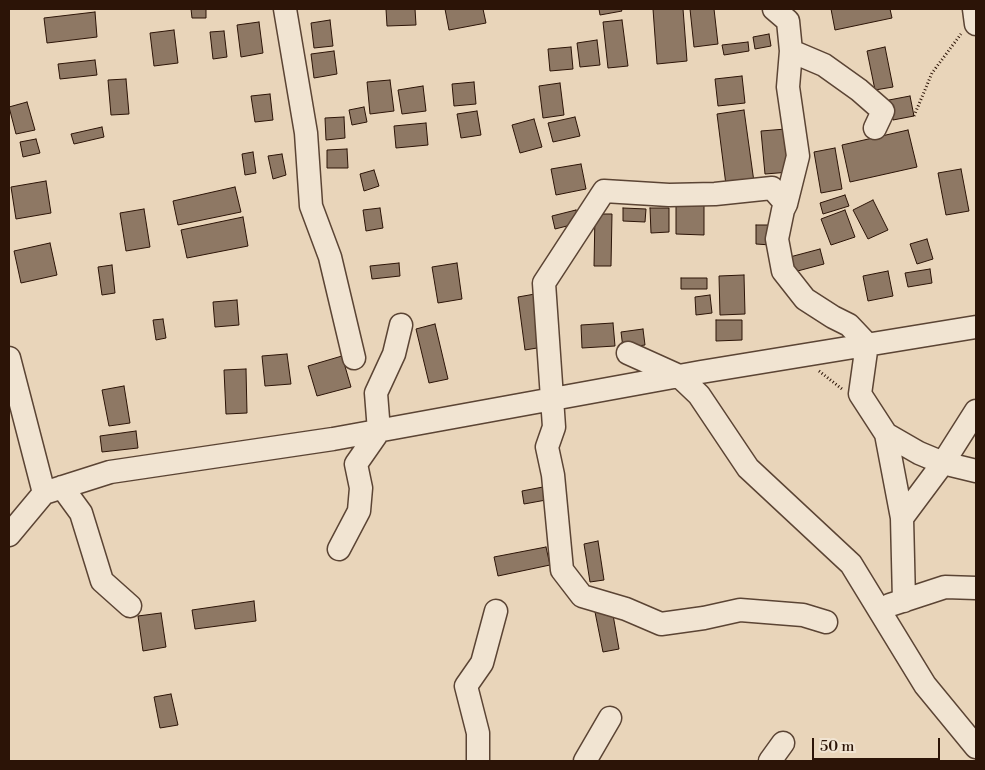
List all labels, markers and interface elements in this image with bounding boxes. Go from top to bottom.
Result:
scale bar [815,728,942,760]
text: 50 m [820,737,854,756]

